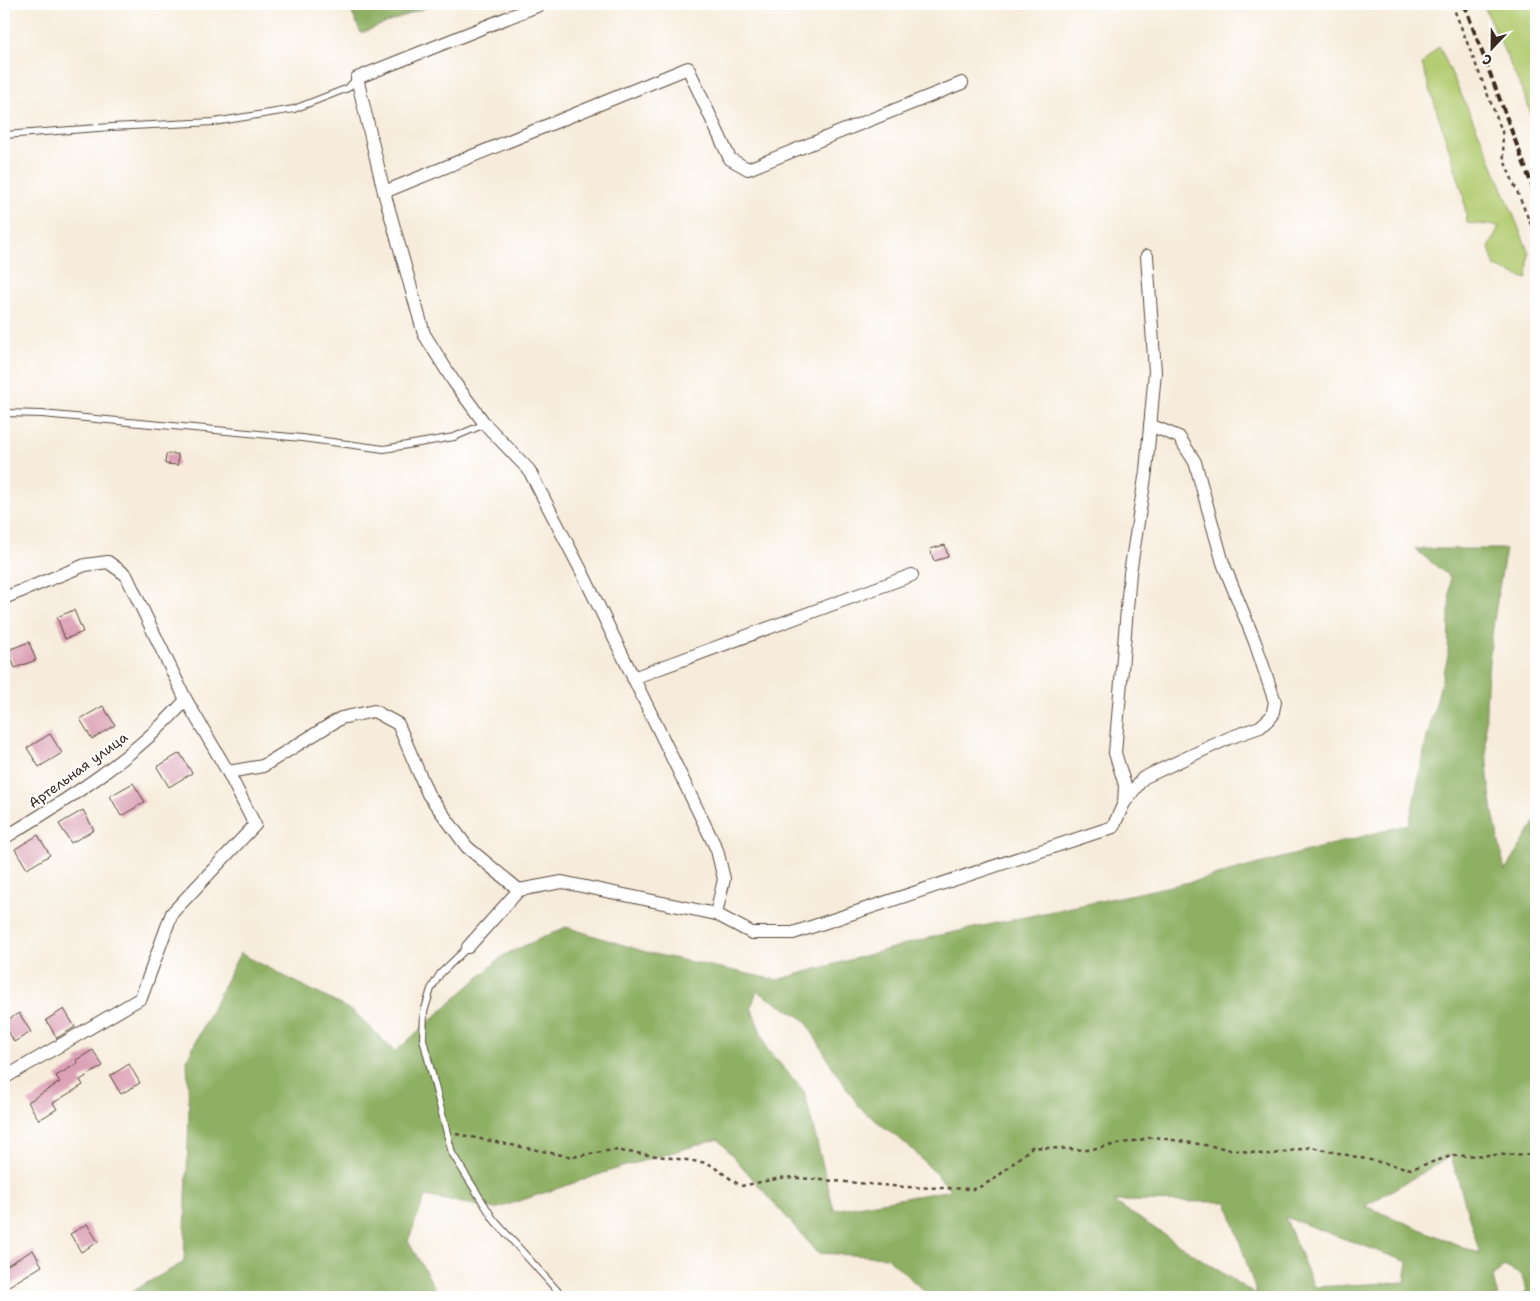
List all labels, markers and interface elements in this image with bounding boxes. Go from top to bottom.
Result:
north arrow [1468,22,1518,72]
text: С [1480,50,1494,70]
street label: Артельная улица [25,728,131,812]

